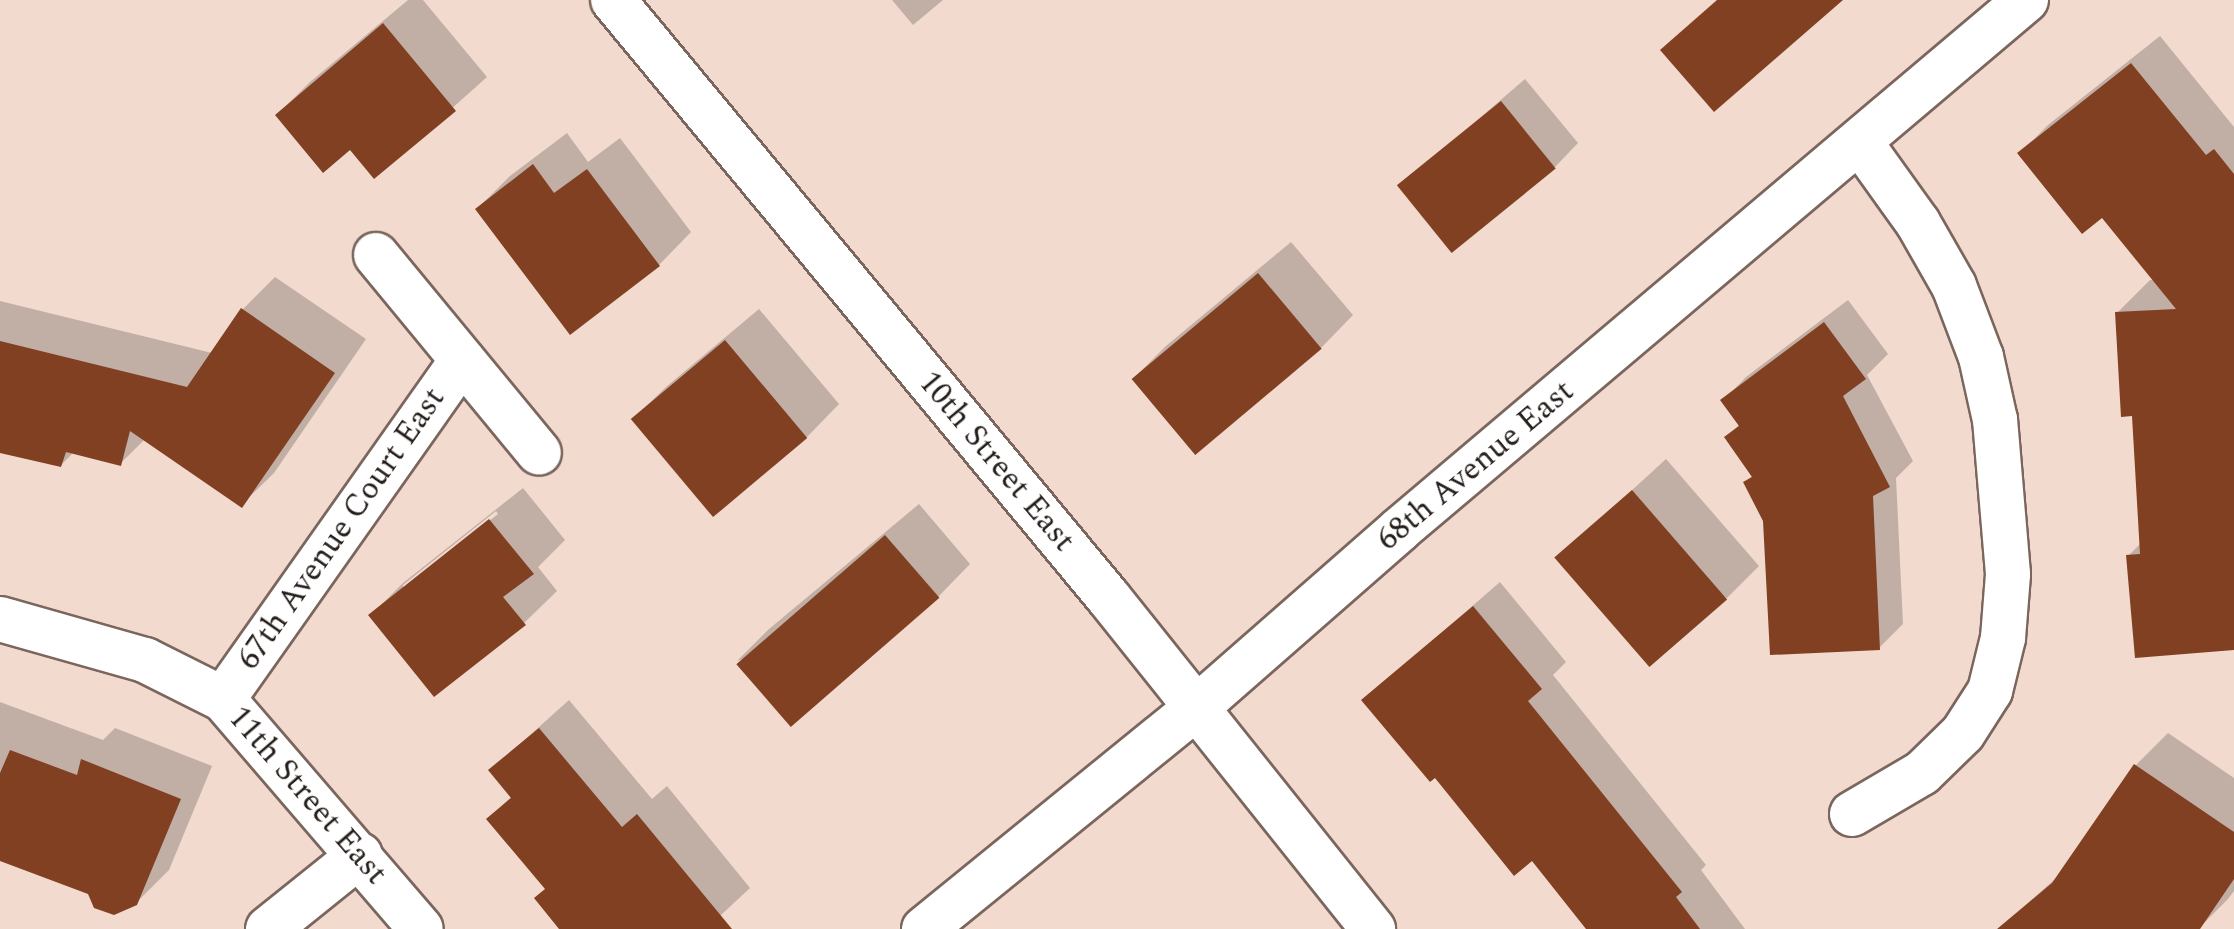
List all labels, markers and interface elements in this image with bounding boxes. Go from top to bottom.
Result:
street label: 10th Street East [910,364,1082,560]
street label: 68th Avenue East [1370,373,1582,559]
street label: 67th Avenue Court East [230,381,454,677]
street label: 11th Street East [219,699,395,893]

